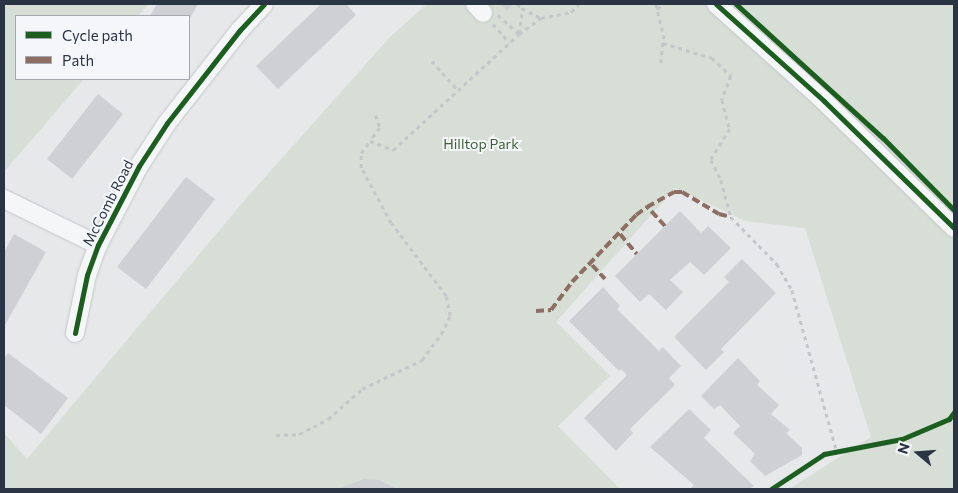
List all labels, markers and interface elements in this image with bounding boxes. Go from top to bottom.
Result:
legend [15,15,190,80]
text: Cycle path [62,26,133,44]
text: Path [62,51,94,69]
park label: Hilltop Park [443,136,519,152]
street label: McComb Road [79,157,137,249]
north arrow [893,428,943,478]
text: N [894,441,913,456]

